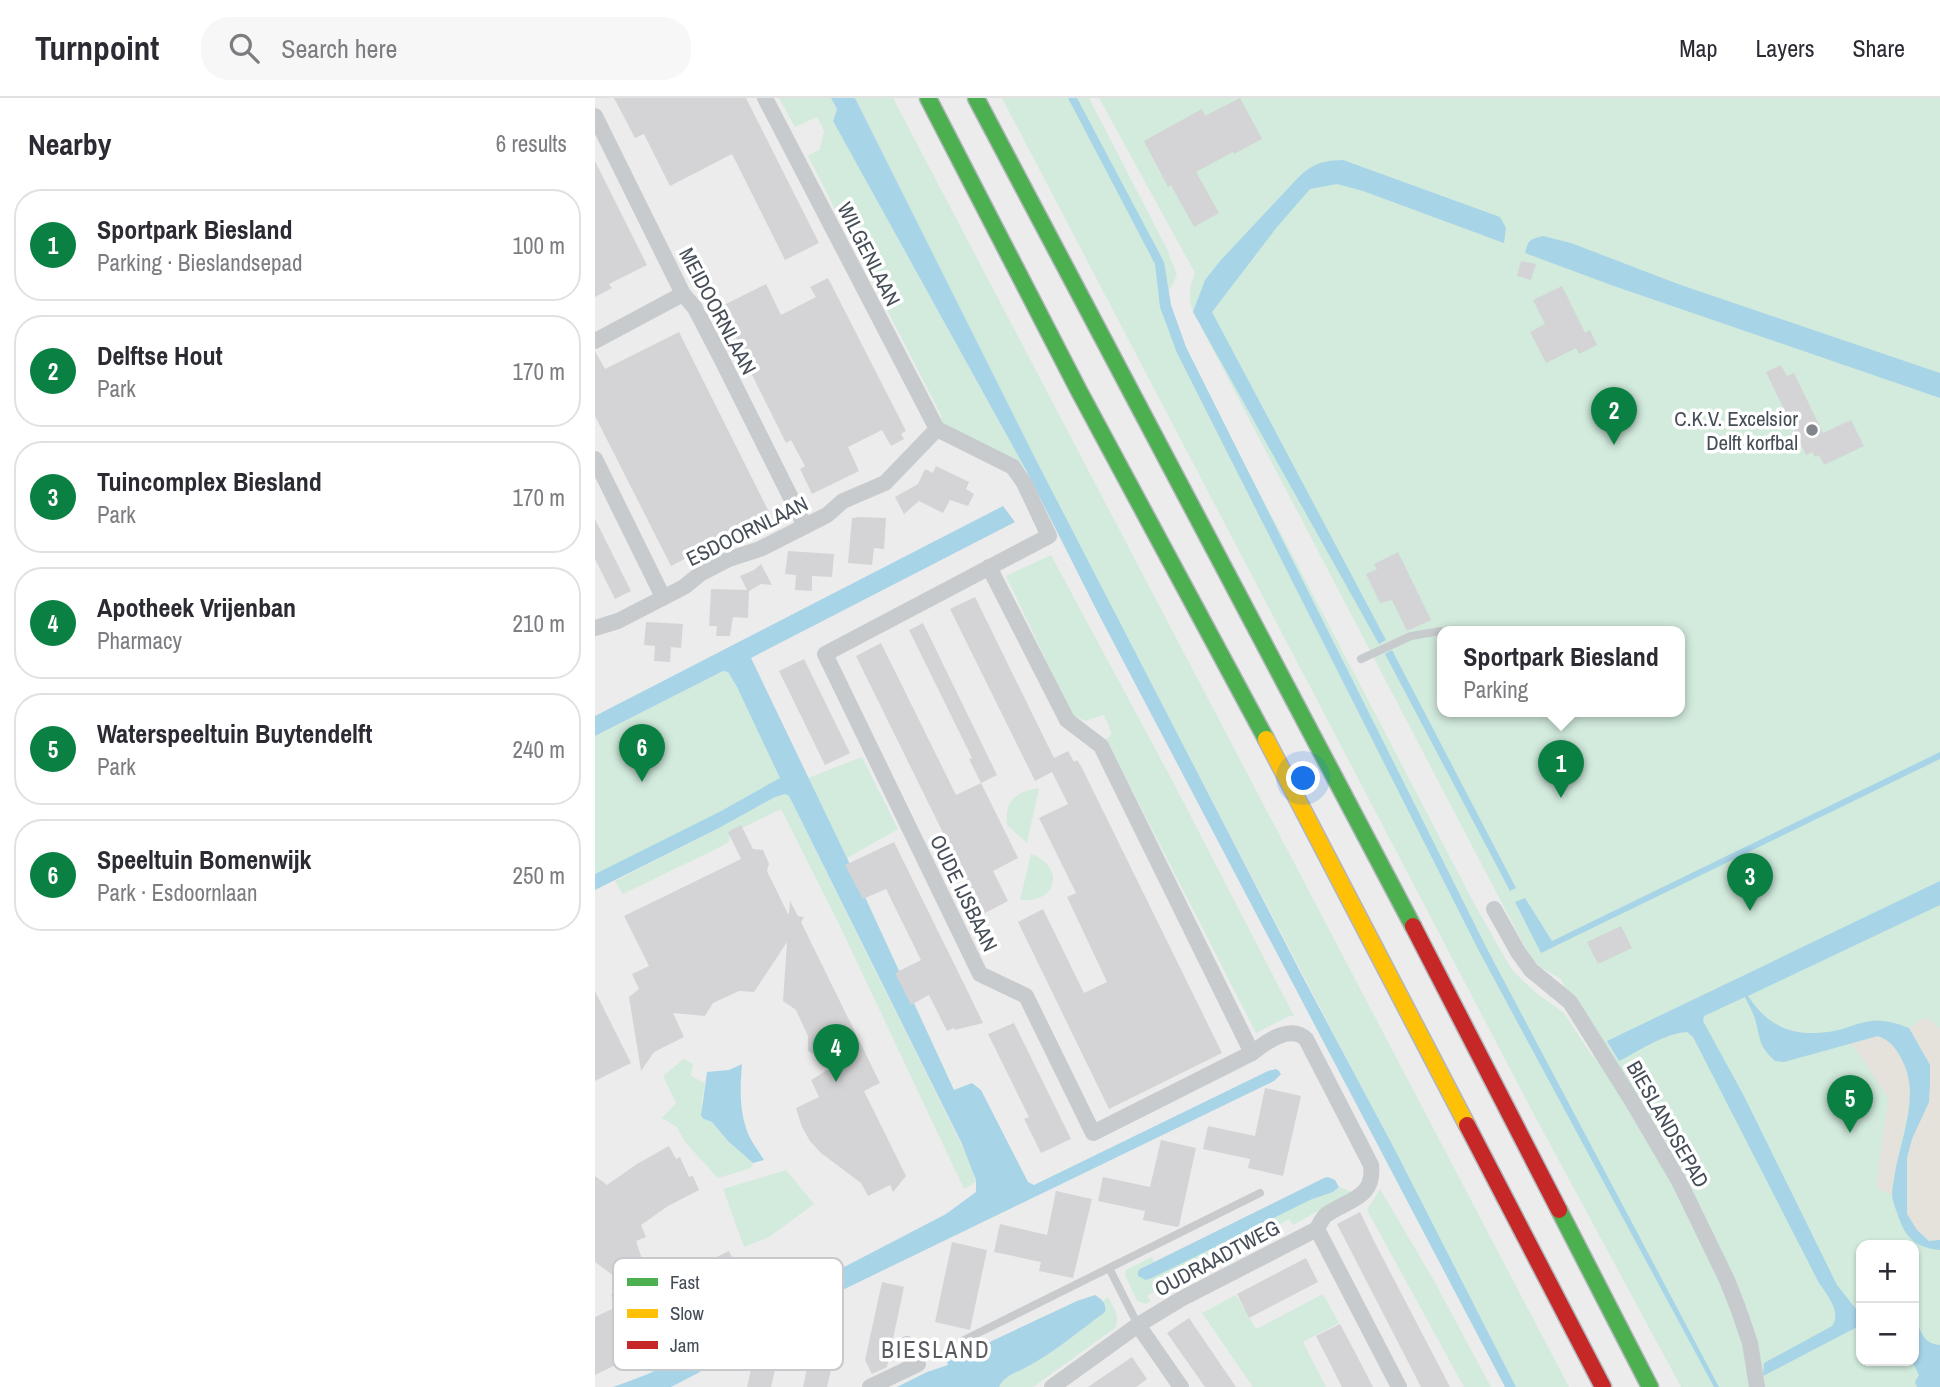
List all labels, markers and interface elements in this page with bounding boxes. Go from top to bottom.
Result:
search box [201,17,691,80]
text: Turnpoint [35,26,159,70]
icon: search [225,29,263,67]
text: Search here [281,31,397,66]
text: Map [1679,32,1717,64]
text: Layers [1755,32,1814,64]
text: Share [1852,32,1905,64]
text: Nearby [28,124,111,164]
text: 6 results [496,128,567,159]
street label: WILGENLAAN [830,197,908,311]
text: Sportpark Biesland [97,212,293,247]
text: 1 [48,230,58,261]
text: 100 m [513,230,565,261]
street label: MEIDOORNLAAN [672,243,764,379]
text: Parking · Bieslandsepad [97,247,303,278]
text: Delftse Hout [97,338,223,373]
text: 2 [48,356,58,387]
text: 170 m [513,356,565,387]
text: Park [97,373,136,404]
pin: 2 [1591,387,1637,445]
place label: C.K.V. Excelsior Delft korfbal [1674,404,1798,457]
marker: C.K.V. Excelsior Delft korfbal [1804,422,1820,438]
text: Tuincomplex Biesland [97,464,322,499]
text: 3 [48,482,58,513]
text: 170 m [513,482,565,513]
street label: ESDOORNLAAN [681,489,813,573]
text: Park [97,499,136,530]
text: Apotheek Vrijenban [97,590,296,625]
text: 4 [48,608,58,639]
text: 210 m [513,608,565,639]
text: Pharmacy [97,625,182,656]
popup [1437,626,1685,717]
text: Sportpark Biesland [1463,639,1659,674]
text: Parking [1463,674,1528,705]
text: Waterspeeltuin Buytendelft [97,716,372,751]
pin: 6 [619,724,665,782]
text: 5 [48,734,58,765]
text: 240 m [513,734,565,765]
pin: 1 [1538,740,1584,798]
text: Park [97,751,136,782]
your location [1286,761,1320,795]
street label: OUDE IJSBAAN [923,830,1005,956]
text: Speeltuin Bomenwijk [97,842,311,877]
pin: 3 [1727,853,1773,911]
text: 6 [48,860,58,891]
text: 250 m [513,860,565,891]
text: Park · Esdoornlaan [97,877,257,908]
pin: 4 [813,1024,859,1082]
street label: BIESLANDSEPAD [1620,1055,1716,1193]
pin: 5 [1827,1075,1873,1133]
street label: OUDRAADTWEG [1149,1213,1285,1303]
map controls [1856,1240,1919,1366]
button: + [1856,1240,1919,1303]
legend [613,1258,843,1370]
text: Fast [670,1269,700,1295]
text: Slow [670,1300,705,1326]
button: − [1856,1303,1919,1366]
text: Jam [670,1332,699,1358]
district label: BIESLAND [881,1334,991,1365]

